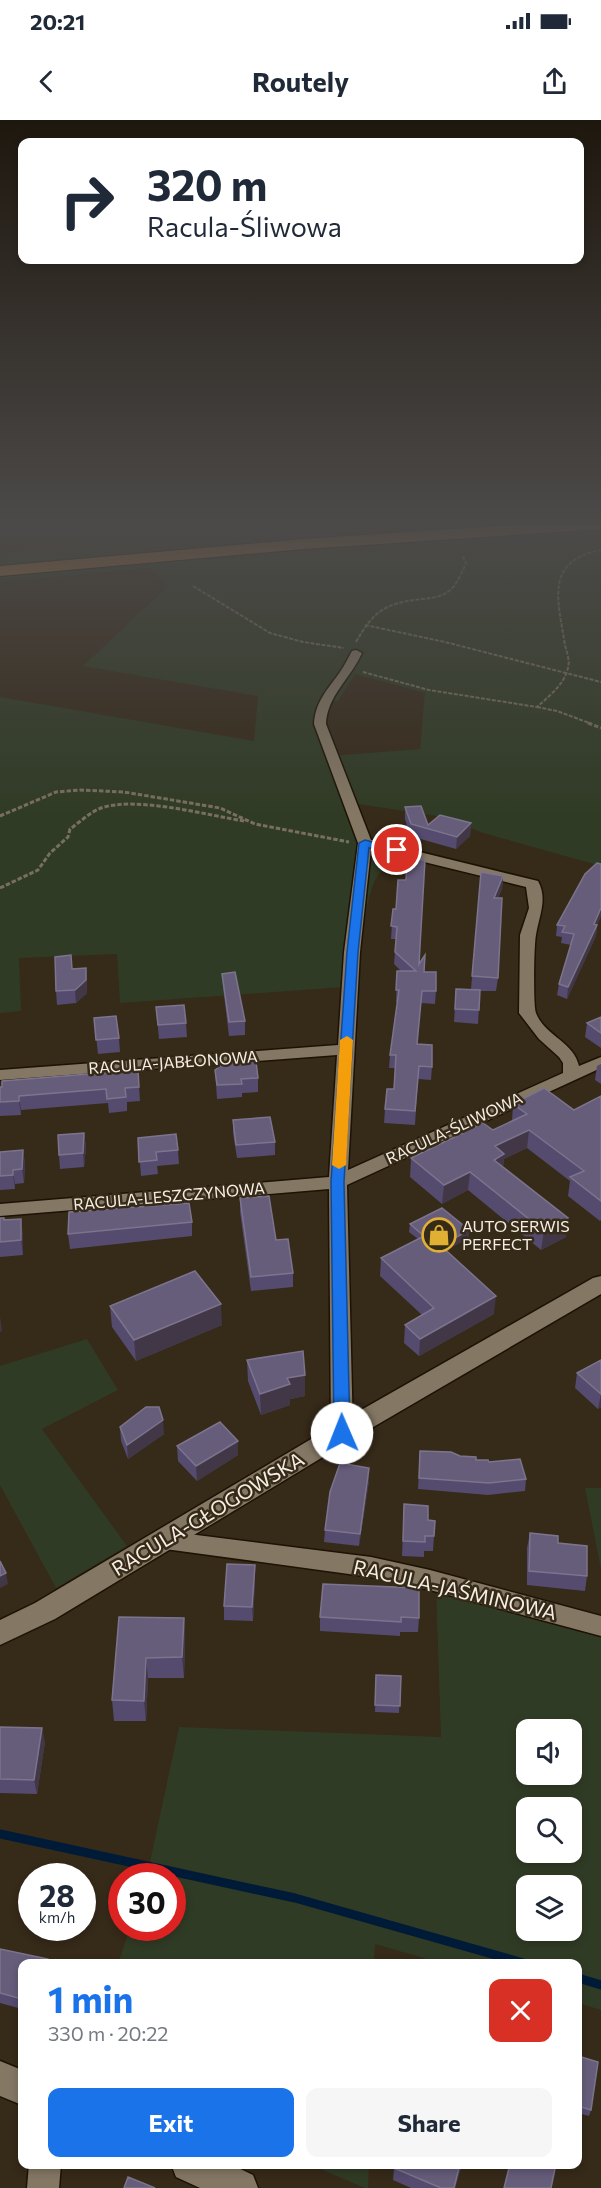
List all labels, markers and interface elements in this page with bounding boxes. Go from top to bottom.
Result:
text: 20:21 [30,8,85,35]
icon: back [30,65,63,98]
text: Routely [252,65,349,98]
icon: share [538,65,571,98]
text: 320 m [147,158,267,210]
icon: right [48,162,126,240]
text: Racula-Śliwowa [147,210,342,243]
pin [371,824,422,875]
icon: arrive [380,833,413,866]
street label: RACULA-JABŁONOWA [88,1046,258,1077]
street label: RACULA-ŚLIWOWA [382,1088,525,1168]
street label: RACULA-LESZCZYNOWA [72,1178,266,1213]
place label: AUTO SERWIS PERFECT [462,1216,570,1253]
shop icon: AUTO SERWIS PERFECT [421,1217,457,1253]
position arrow [310,1401,374,1465]
street label: RACULA-GŁOGOWSKA [107,1446,308,1580]
street label: RACULA-JAŚMINOWA [351,1554,559,1624]
map controls [516,1719,582,1941]
button: sound [516,1719,582,1785]
button: search [516,1797,582,1863]
speed limit sign: 30 [108,1863,186,1941]
button: layers [516,1875,582,1941]
text: 28 [39,1876,75,1913]
text: km/h [39,1908,75,1926]
text: 1 min [48,1976,133,2020]
button: close [489,1979,552,2042]
text: 330 m · 20:22 [48,2021,168,2045]
button: Exit [48,2088,294,2157]
button: Share [306,2088,552,2157]

